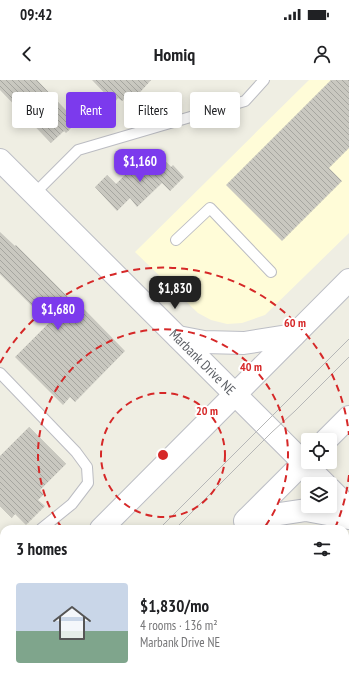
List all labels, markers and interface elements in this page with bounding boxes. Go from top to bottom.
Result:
text: 09:42 [20,5,52,24]
icon: back [16,43,38,65]
text: Homiq [154,43,195,66]
icon: person [311,43,333,65]
chip: Buy [12,92,58,128]
chip: Rent [66,92,116,128]
chip: Filters [124,92,182,128]
chip: New [190,92,240,128]
pin: $1,160 [107,149,173,183]
text: $1,160 [123,153,157,170]
pin: $1,830 [142,276,208,310]
text: $1,830 [158,280,192,297]
pin: $1,680 [25,297,91,331]
text: $1,680 [41,301,75,318]
text: 60 m [284,315,306,330]
street label: Marbank Drive NE [166,325,239,399]
text: 40 m [240,359,262,374]
text: 20 m [196,403,218,418]
map controls [301,433,337,513]
button: locate [301,433,337,469]
centre of rings [156,448,170,462]
button: layers [301,477,337,513]
text: 3 homes [16,538,67,560]
icon: filters [311,538,333,560]
text: $1,830/mo [140,595,209,617]
icon: home [48,599,96,647]
text: 4 rooms · 136 m² [140,617,218,634]
text: Marbank Drive NE [140,634,220,651]

